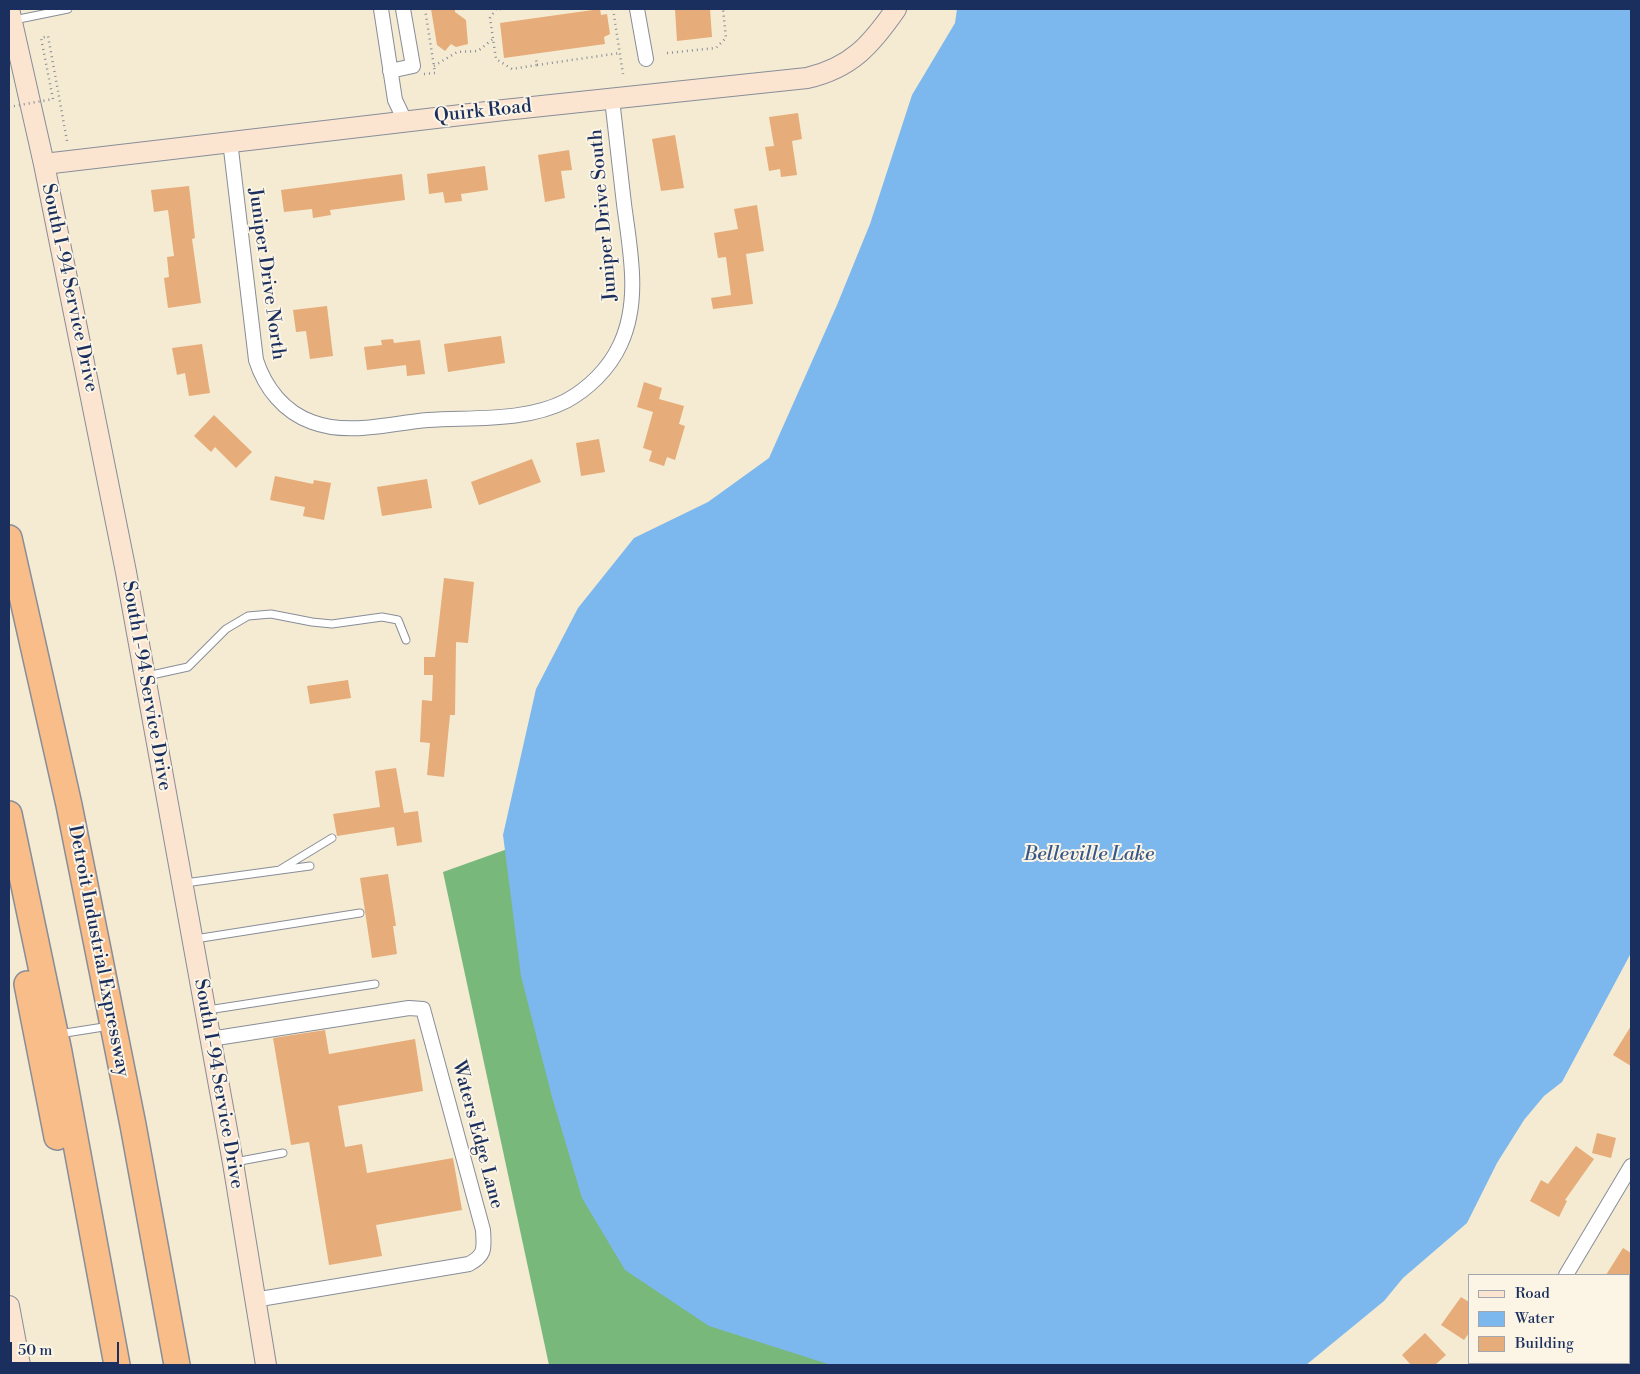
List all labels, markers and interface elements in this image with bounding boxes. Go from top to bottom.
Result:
street label: Quirk Road [433,96,533,128]
street label: Juniper Drive South [585,128,623,302]
street label: South I-94 Service Drive [36,182,102,394]
street label: Juniper Drive North [243,187,289,361]
street label: South I-94 Service Drive [116,579,176,793]
street label: Detroit Industrial Expressway [62,823,134,1079]
water label: Belleville Lake [1024,843,1154,867]
street label: South I-94 Service Drive [188,977,248,1191]
street label: Waters Edge Lane [446,1058,508,1212]
legend [1468,1274,1630,1364]
text: Road [1515,1284,1550,1303]
text: Water [1515,1309,1554,1328]
scale bar [12,1332,121,1364]
text: Building [1515,1334,1574,1353]
text: 50 m [18,1341,52,1360]

